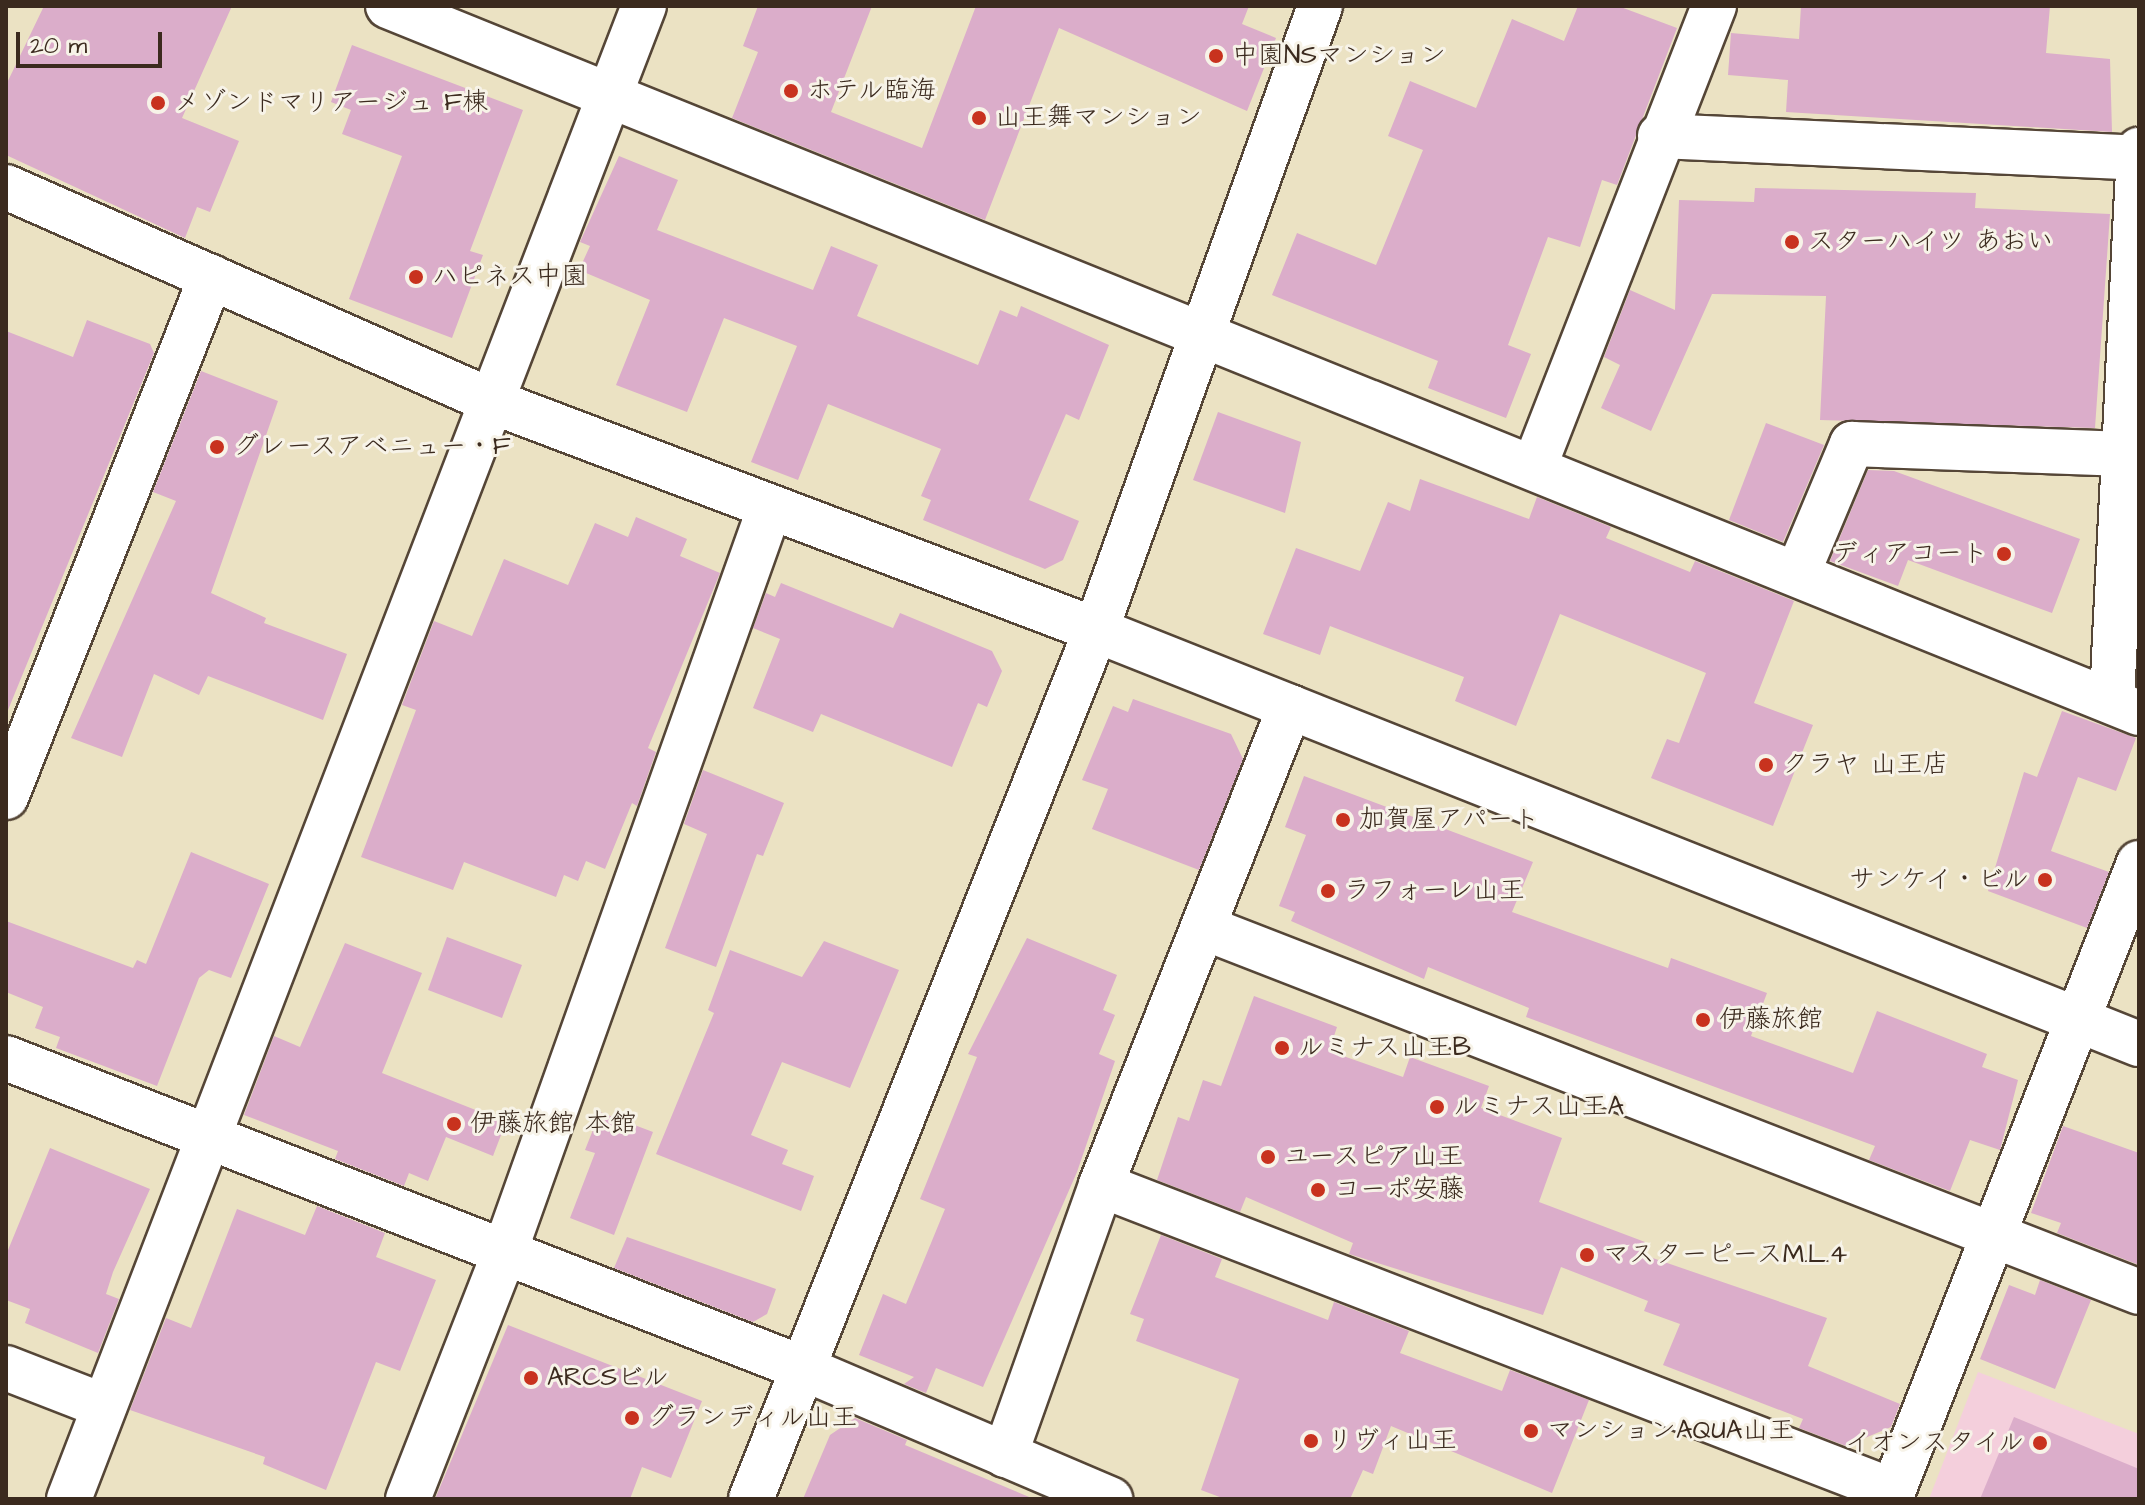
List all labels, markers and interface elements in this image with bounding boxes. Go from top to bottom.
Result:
scale bar [20,16,166,66]
text: 20 m [30,29,87,63]
place label: 中園NSマンション [1232,40,1447,72]
marker: 中園NSマンション [1207,47,1225,65]
place label: ホテル臨海 [807,75,937,107]
marker: ホテル臨海 [782,82,800,100]
place label: メゾンドマリアージュ F棟 [174,87,487,119]
marker: メゾンドマリアージュ F棟 [149,94,167,112]
place label: 山王舞マンション [995,102,1203,134]
marker: 山王舞マンション [970,109,988,127]
place label: スターハイツ あおい [1808,226,2052,258]
marker: スターハイツ あおい [1783,233,1801,251]
place label: ハピネス中園 [432,261,588,293]
marker: ハピネス中園 [407,268,425,286]
place label: グレースアベニュー・F [233,431,512,463]
marker: グレースアベニュー・F [208,438,226,456]
place label: ディアコート [1832,538,1988,570]
marker: ディアコート [1995,545,2013,563]
place label: クラヤ 山王店 [1782,749,1948,781]
marker: クラヤ 山王店 [1757,756,1775,774]
place label: 加賀屋アパート [1359,804,1541,836]
marker: 加賀屋アパート [1334,811,1352,829]
place label: サンケイ・ビル [1847,864,2029,896]
marker: サンケイ・ビル [2036,871,2054,889]
place label: ラフォーレ山王 [1344,875,1526,907]
marker: ラフォーレ山王 [1319,882,1337,900]
place label: 伊藤旅館 [1719,1004,1823,1036]
marker: 伊藤旅館 [1694,1011,1712,1029]
place label: ルミナス山王B [1298,1032,1472,1064]
marker: ルミナス山王B [1273,1039,1291,1057]
place label: ルミナス山王A [1453,1091,1626,1123]
marker: ルミナス山王A [1428,1098,1446,1116]
place label: 伊藤旅館 本館 [470,1108,636,1140]
marker: 伊藤旅館 本館 [445,1115,463,1133]
place label: ユースピア山王 [1284,1141,1465,1173]
marker: ユースピア山王 [1259,1148,1277,1166]
place label: コーポ安藤 [1334,1174,1464,1206]
marker: コーポ安藤 [1309,1181,1327,1199]
place label: マスターピースM.L.4 [1603,1239,1848,1271]
marker: マスターピースM.L.4 [1578,1246,1596,1264]
place label: ARCSビル [547,1362,669,1394]
marker: ARCSビル [522,1369,540,1387]
place label: グランディル山王 [648,1402,856,1434]
marker: グランディル山王 [623,1409,641,1427]
place label: マンションAQUA山王 [1547,1415,1795,1447]
marker: マンションAQUA山王 [1522,1422,1540,1440]
place label: リヴィ山王 [1327,1425,1457,1457]
place label: イオンスタイル [1842,1427,2024,1459]
marker: リヴィ山王 [1302,1432,1320,1450]
marker: イオンスタイル [2031,1434,2049,1452]

